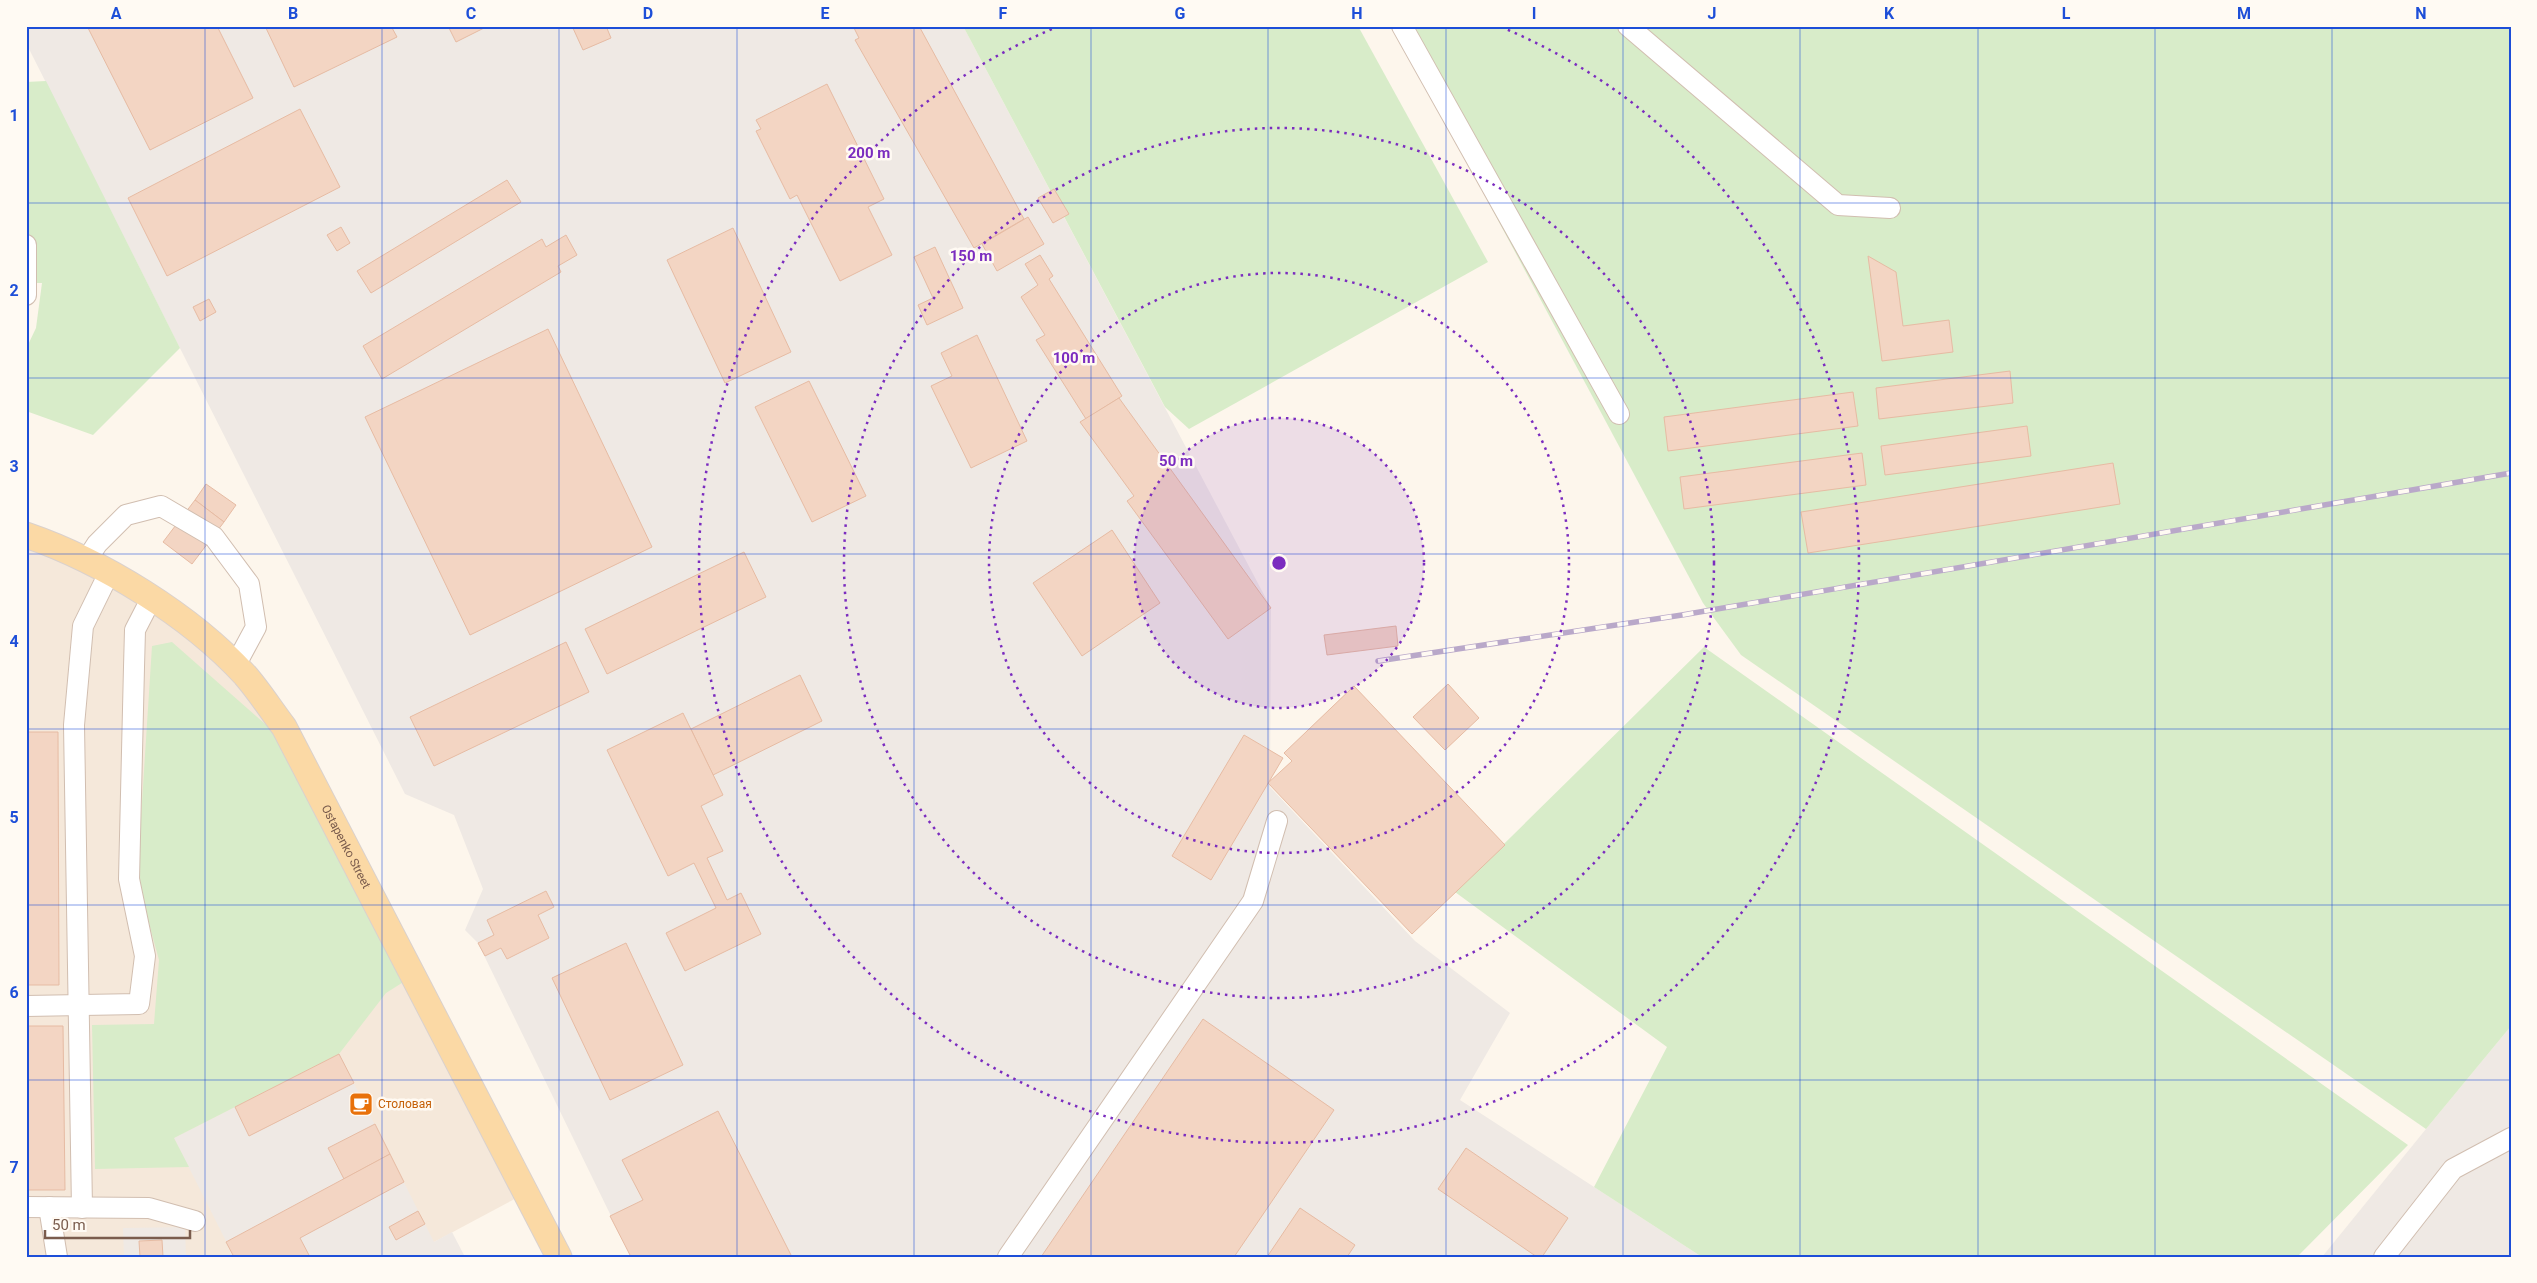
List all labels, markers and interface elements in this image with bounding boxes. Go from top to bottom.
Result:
text: A [111,4,122,23]
text: B [288,4,298,23]
text: C [466,4,476,23]
text: D [643,4,653,23]
text: E [821,4,830,23]
text: F [999,4,1008,23]
text: G [1175,4,1186,23]
text: H [1351,4,1363,23]
text: I [1532,4,1536,23]
text: J [1708,4,1716,23]
text: K [1884,4,1895,23]
text: L [2062,4,2071,23]
text: M [2237,4,2251,23]
text: N [2415,4,2427,23]
text: 1 [9,106,19,125]
text: 200 m [848,144,890,162]
text: 150 m [950,247,992,265]
text: 2 [9,281,19,300]
text: 100 m [1053,349,1095,367]
text: 50 m [1159,452,1193,470]
text: 3 [9,457,19,476]
centre of rings [1270,554,1288,572]
text: 4 [9,632,19,651]
street label: Ostapenko Street [319,802,374,891]
text: 5 [9,808,19,827]
text: 6 [9,983,19,1002]
cafe icon: Столовая [348,1091,374,1117]
place label: Столовая [378,1097,432,1111]
text: 7 [9,1158,19,1177]
scale bar [45,1208,190,1240]
text: 50 m [52,1216,86,1234]

